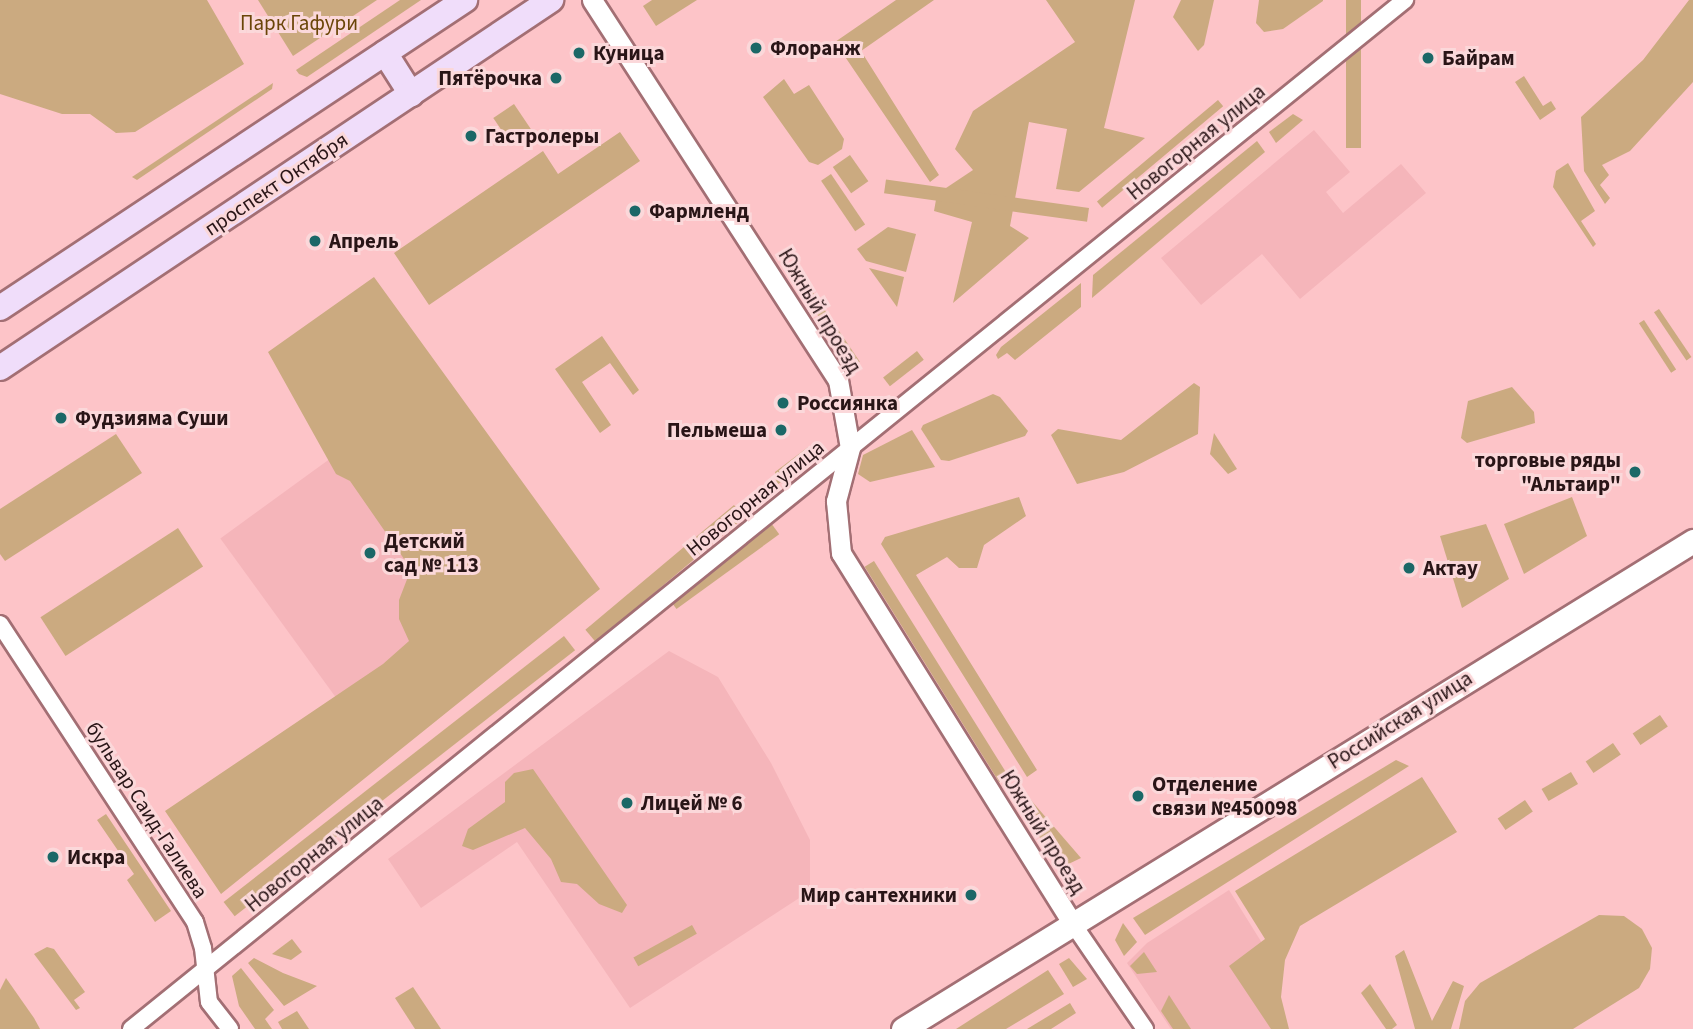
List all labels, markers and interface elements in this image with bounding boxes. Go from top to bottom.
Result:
park label: Парк Гафури [240,10,358,36]
place label: Флоранж [770,35,860,61]
place label: Куница [593,40,664,66]
marker: Флоранж [748,40,764,56]
marker: Куница [571,45,587,61]
place label: Байрам [1442,45,1515,71]
marker: Байрам [1420,50,1436,66]
place label: Пятёрочка [438,65,542,91]
marker: Пятёрочка [548,70,564,86]
street label: Новогорная улица [1122,79,1270,205]
place label: Гастролеры [485,123,599,149]
street label: проспект Октября [199,127,353,241]
marker: Гастролеры [463,128,479,144]
place label: Фармленд [649,198,749,224]
marker: Фармленд [627,203,643,219]
place label: Апрель [329,228,399,254]
marker: Апрель [307,233,323,249]
street label: Южный проезд [773,244,867,378]
place label: Россиянка [797,390,898,416]
marker: Россиянка [775,395,791,411]
place label: Фудзияма Суши [75,405,229,431]
marker: Фудзияма Суши [53,410,69,426]
place label: Пельмеша [667,417,767,443]
marker: Пельмеша [773,422,789,438]
street label: Новогорная улица [681,435,829,561]
place label: торговые ряды "Альтаир" [1475,447,1621,497]
marker: торговые ряды "Альтаир" [1627,464,1643,480]
place label: Детский сад № 113 [384,528,479,578]
marker: Детский сад № 113 [362,545,378,561]
place label: Актау [1423,555,1478,581]
marker: Актау [1401,560,1417,576]
street label: Российская улица [1323,665,1477,775]
street label: бульвар Саид-Галиева [81,717,213,903]
street label: Южный проезд [995,765,1091,899]
place label: Отделение связи №450098 [1152,771,1297,821]
marker: Отделение связи №450098 [1130,788,1146,804]
place label: Лицей № 6 [641,790,742,816]
street label: Новогорная улица [240,791,388,917]
marker: Лицей № 6 [619,795,635,811]
place label: Искра [67,844,125,870]
marker: Искра [45,849,61,865]
place label: Мир сантехники [800,882,957,908]
marker: Мир сантехники [963,887,979,903]

